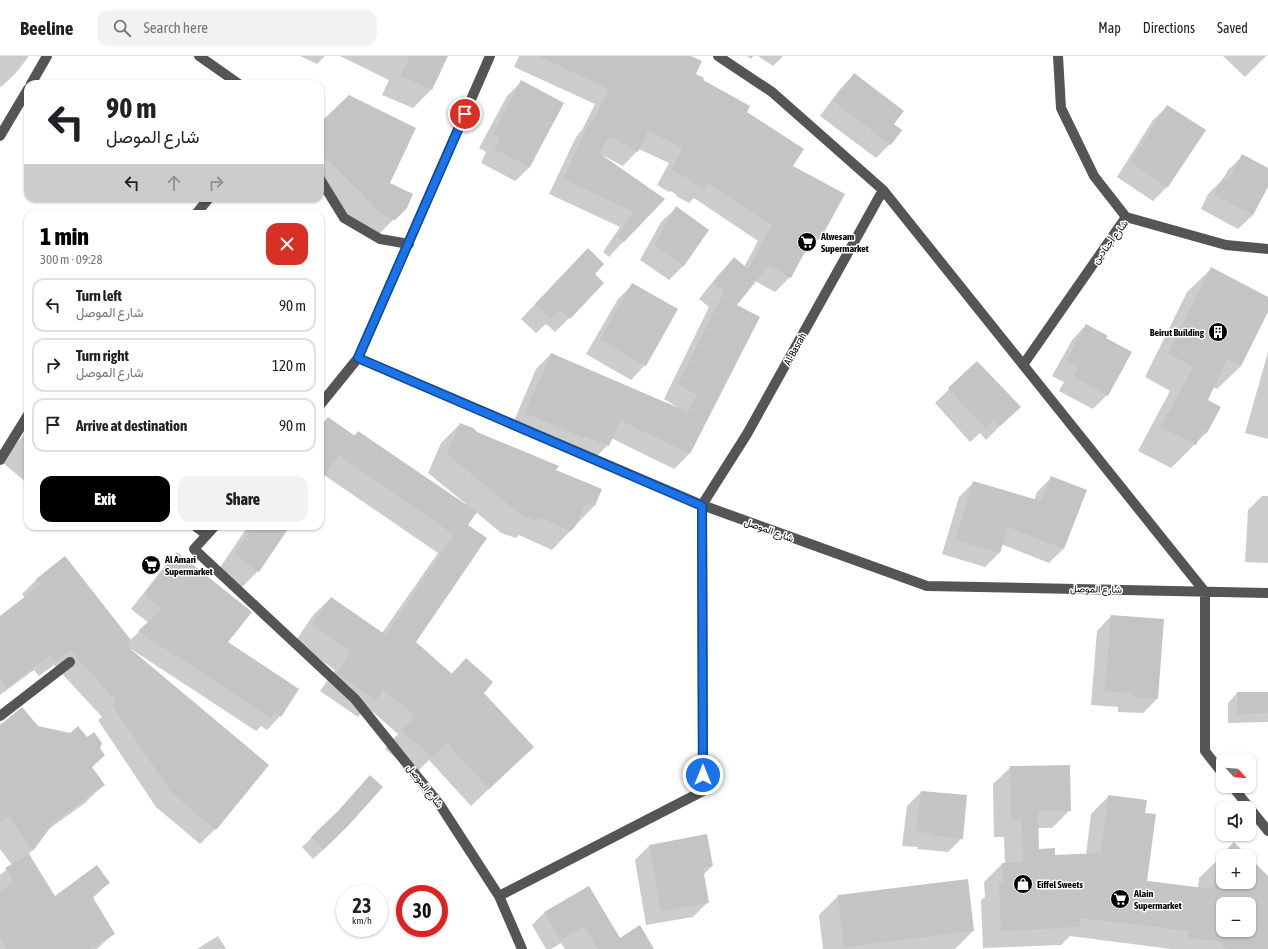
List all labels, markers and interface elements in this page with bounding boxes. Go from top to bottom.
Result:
search box [97,10,377,46]
text: Beeline [20,17,73,39]
icon: search [111,17,133,39]
text: Search here [143,19,208,36]
text: Map [1098,20,1121,36]
text: Directions [1143,20,1195,36]
text: Saved [1217,20,1248,36]
text: 90 m [106,92,156,124]
icon: left [40,96,92,148]
pin [448,97,482,131]
icon: arrive [454,103,476,125]
text: شارع الموصل [106,126,199,147]
icon: left [121,172,143,194]
icon: ahead [163,172,185,194]
icon: right [205,172,227,194]
street label: شارع أجنادين [1090,218,1131,267]
text: 1 min [40,223,89,250]
button: close [266,223,308,265]
supermarket icon: Alwesam Supermarket [796,231,818,253]
place label: Alwesam Supermarket [820,231,869,254]
text: 300 m · 09:28 [40,252,103,267]
text: Turn left [76,287,122,304]
icon: left [42,294,64,316]
text: 90 m [279,297,306,314]
text: شارع الموصل [76,305,144,320]
building icon: Beirut Building [1207,321,1229,343]
place label: Beirut Building [1150,327,1205,338]
street label: Al-Basrah [782,331,808,367]
text: Turn right [76,347,129,364]
icon: right [42,354,64,376]
text: 120 m [272,357,306,374]
text: شارع الموصل [76,365,144,380]
icon: arrive [42,414,64,436]
text: Arrive at destination [76,417,187,434]
text: 90 m [279,417,306,434]
button: Exit [40,476,170,522]
button: Share [178,476,308,522]
street label: شارع الموصل [742,516,795,545]
supermarket icon: Al Amari Supermarket [140,554,162,576]
place label: Al Amari Supermarket [164,554,213,577]
street label: شارع الموصل [1070,583,1122,596]
north arrow [1216,753,1256,793]
map controls [1216,753,1256,937]
position arrow [682,754,724,796]
street label: شارع الموصل [404,762,445,811]
button: sound [1216,801,1256,841]
button: + [1216,849,1256,889]
shop icon: Eiffel Sweets [1012,873,1034,895]
place label: Eiffel Sweets [1037,879,1083,890]
speed limit sign: 30 [396,885,448,937]
supermarket icon: Alain Supermarket [1109,888,1131,910]
place label: Alain Supermarket [1133,888,1182,911]
text: 23 [353,894,371,917]
button: − [1216,897,1256,937]
text: km/h [352,915,372,926]

